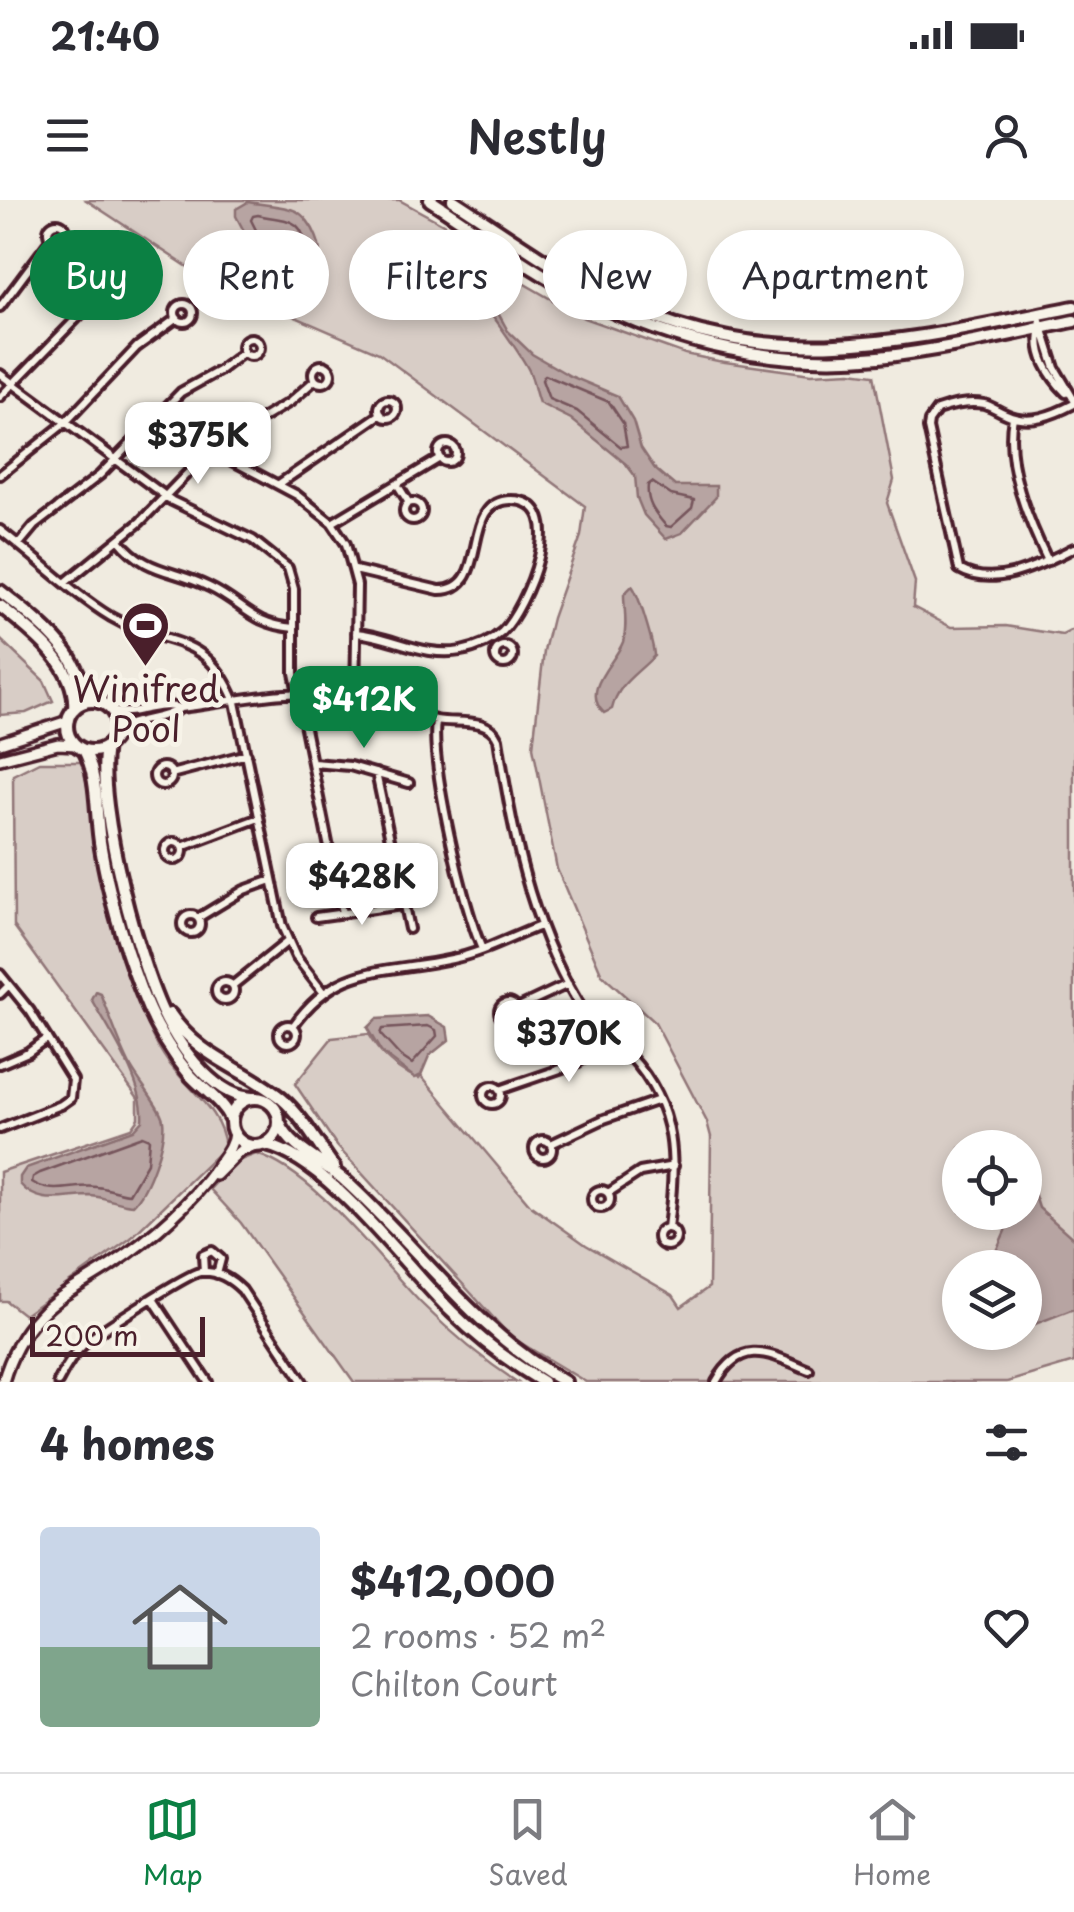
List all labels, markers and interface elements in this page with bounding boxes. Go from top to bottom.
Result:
text: 21:40 [50,7,160,64]
text: Nestly [467,101,607,169]
icon: menu [40,108,95,163]
icon: person [979,108,1034,163]
chip: Buy [30,230,163,320]
chip: Rent [183,230,329,320]
chip: Filters [349,230,523,320]
chip: New [543,230,687,320]
chip: Apartment [707,230,964,320]
pin: $375K [128,402,268,487]
text: $375K [147,410,249,458]
sports icon: Winifred Pool [120,600,172,668]
place label: Winifred Pool [73,661,219,754]
pin: $412K [294,666,434,751]
text: $412K [312,674,416,722]
pin: $428K [292,843,432,928]
text: $428K [308,851,416,899]
pin: $370K [499,1000,639,1085]
text: $370K [516,1008,622,1056]
map controls [942,1130,1042,1350]
button: locate [942,1130,1042,1230]
button: layers [942,1250,1042,1350]
scale bar [30,1312,205,1356]
text: 200 m [45,1313,138,1356]
text: 4 homes [40,1411,215,1474]
icon: filters [979,1415,1034,1470]
text: $412,000 [350,1548,555,1611]
icon: home [120,1567,240,1687]
icon: heart [979,1600,1034,1655]
text: 2 rooms · 52 m² [350,1611,606,1659]
text: Chilton Court [350,1659,558,1707]
tab: Map [143,1792,203,1895]
tab: Saved [488,1792,568,1895]
tab: Home [853,1792,931,1895]

